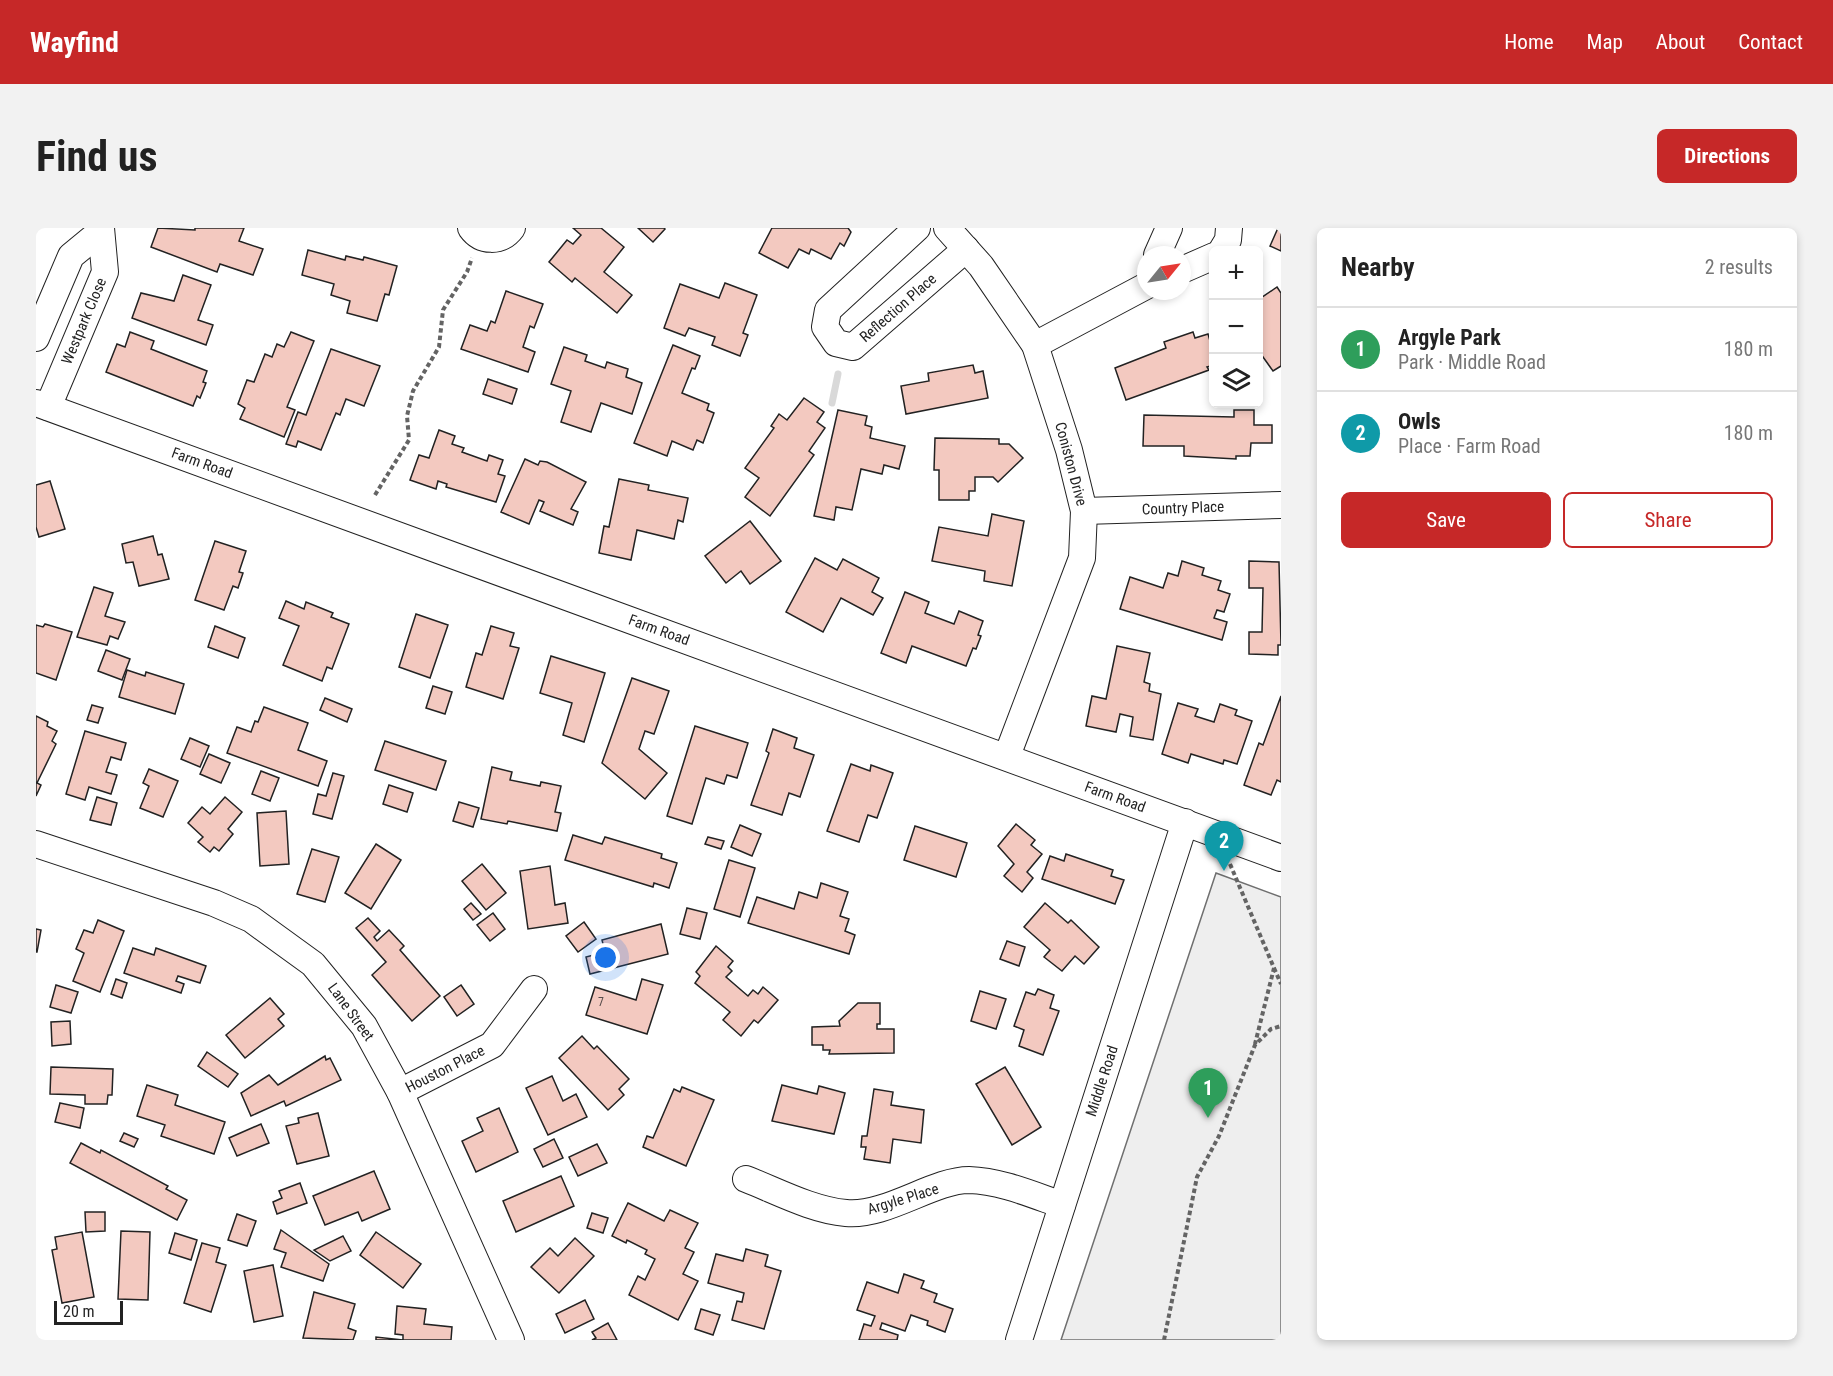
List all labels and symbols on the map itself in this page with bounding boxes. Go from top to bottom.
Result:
north arrow [1137,246,1191,300]
street label: Reflection Place [856,270,940,346]
street label: Westpark Close [58,275,110,367]
street label: Coniston Drive [1051,420,1091,508]
street label: Farm Road [169,444,235,482]
street label: Country Place [1142,498,1224,518]
street label: Farm Road [626,611,692,649]
street label: Farm Road [1082,778,1148,816]
pin: 2 [1204,822,1244,871]
your location [591,943,620,972]
street label: Lane Street [324,980,378,1044]
house number: 7 [598,995,604,1009]
street label: Houston Place [402,1041,488,1097]
street label: Middle Road [1082,1043,1122,1119]
pin: 1 [1188,1068,1228,1118]
street label: Argyle Place [865,1180,941,1218]
scale bar [54,1298,123,1326]

